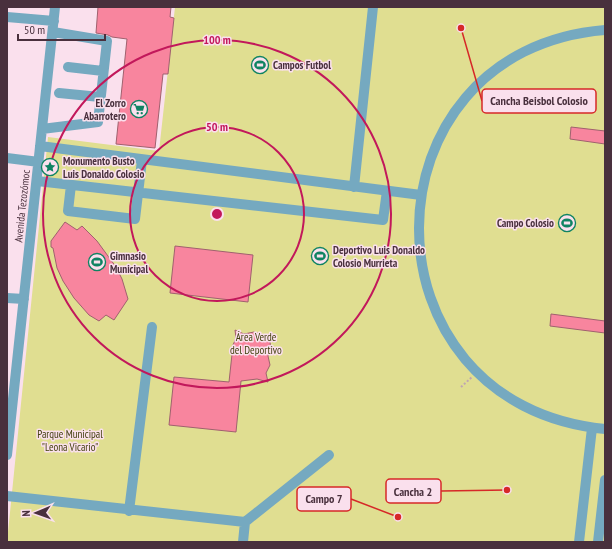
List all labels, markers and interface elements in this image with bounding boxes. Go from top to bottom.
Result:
scale bar [18,16,105,42]
text: 50 m [24,22,45,37]
text: 100 m [203,32,231,47]
sports icon: Campos Futbol [250,55,270,75]
place label: Campos Futbol [273,58,331,72]
callout: Cancha Beisbol Colosio [482,89,596,113]
text: Cancha Beisbol Colosio [490,93,588,108]
place label: El Zorro Abarrotero [83,96,126,123]
supermarket icon: El Zorro Abarrotero [129,99,149,119]
text: 50 m [206,119,228,134]
place label: Monumento Busto Luis Donaldo Colosio [63,154,144,181]
place icon: Monumento Busto Luis Donaldo Colosio [40,157,60,177]
street label: Avenida Tezozómoc [11,169,33,243]
centre of rings [210,207,224,221]
sports icon: Campo Colosio [557,213,577,233]
place label: Campo Colosio [497,216,554,230]
place label: Deportivo Luis Donaldo Colosio Murrieta [333,243,425,270]
sports icon: Deportivo Luis Donaldo Colosio Murrieta [310,246,330,266]
place label: Gimnasio Municipal [110,249,148,276]
sports icon: Gimnasio Municipal [87,252,107,272]
park label: Área Verde del Deportivo [230,330,282,357]
park label: Parque Municipal "Leona Vicario" [37,427,103,454]
callout: Cancha 2 [386,479,441,503]
text: Cancha 2 [394,484,432,499]
callout: Campo 7 [297,487,351,511]
text: Campo 7 [305,491,343,506]
north arrow [16,493,56,533]
text: N [19,510,33,517]

